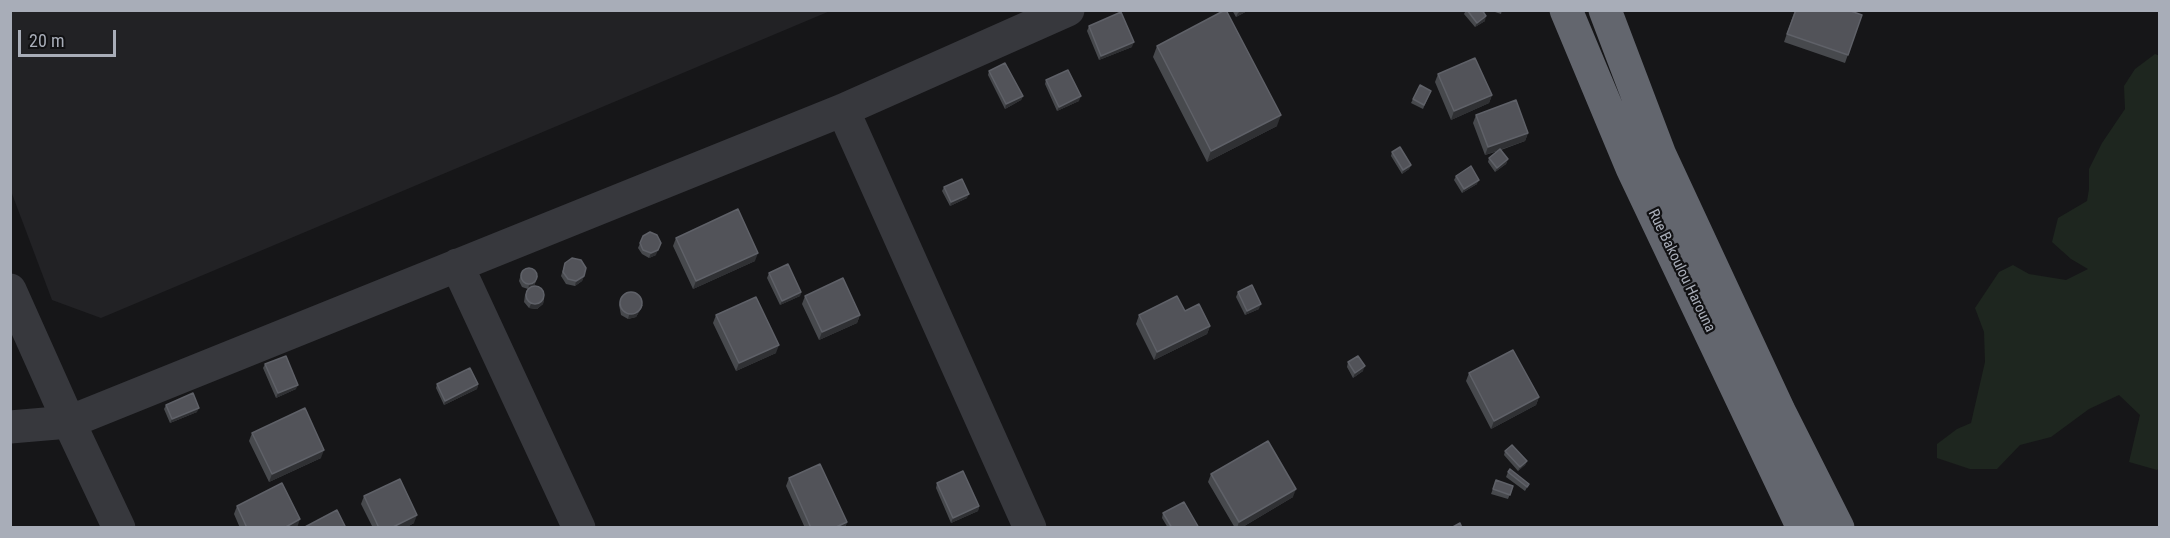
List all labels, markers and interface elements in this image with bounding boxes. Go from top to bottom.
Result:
scale bar [21,18,118,56]
text: 20 m [29,30,64,51]
street label: Rue Bakoulou Harouna [1643,207,1719,335]

